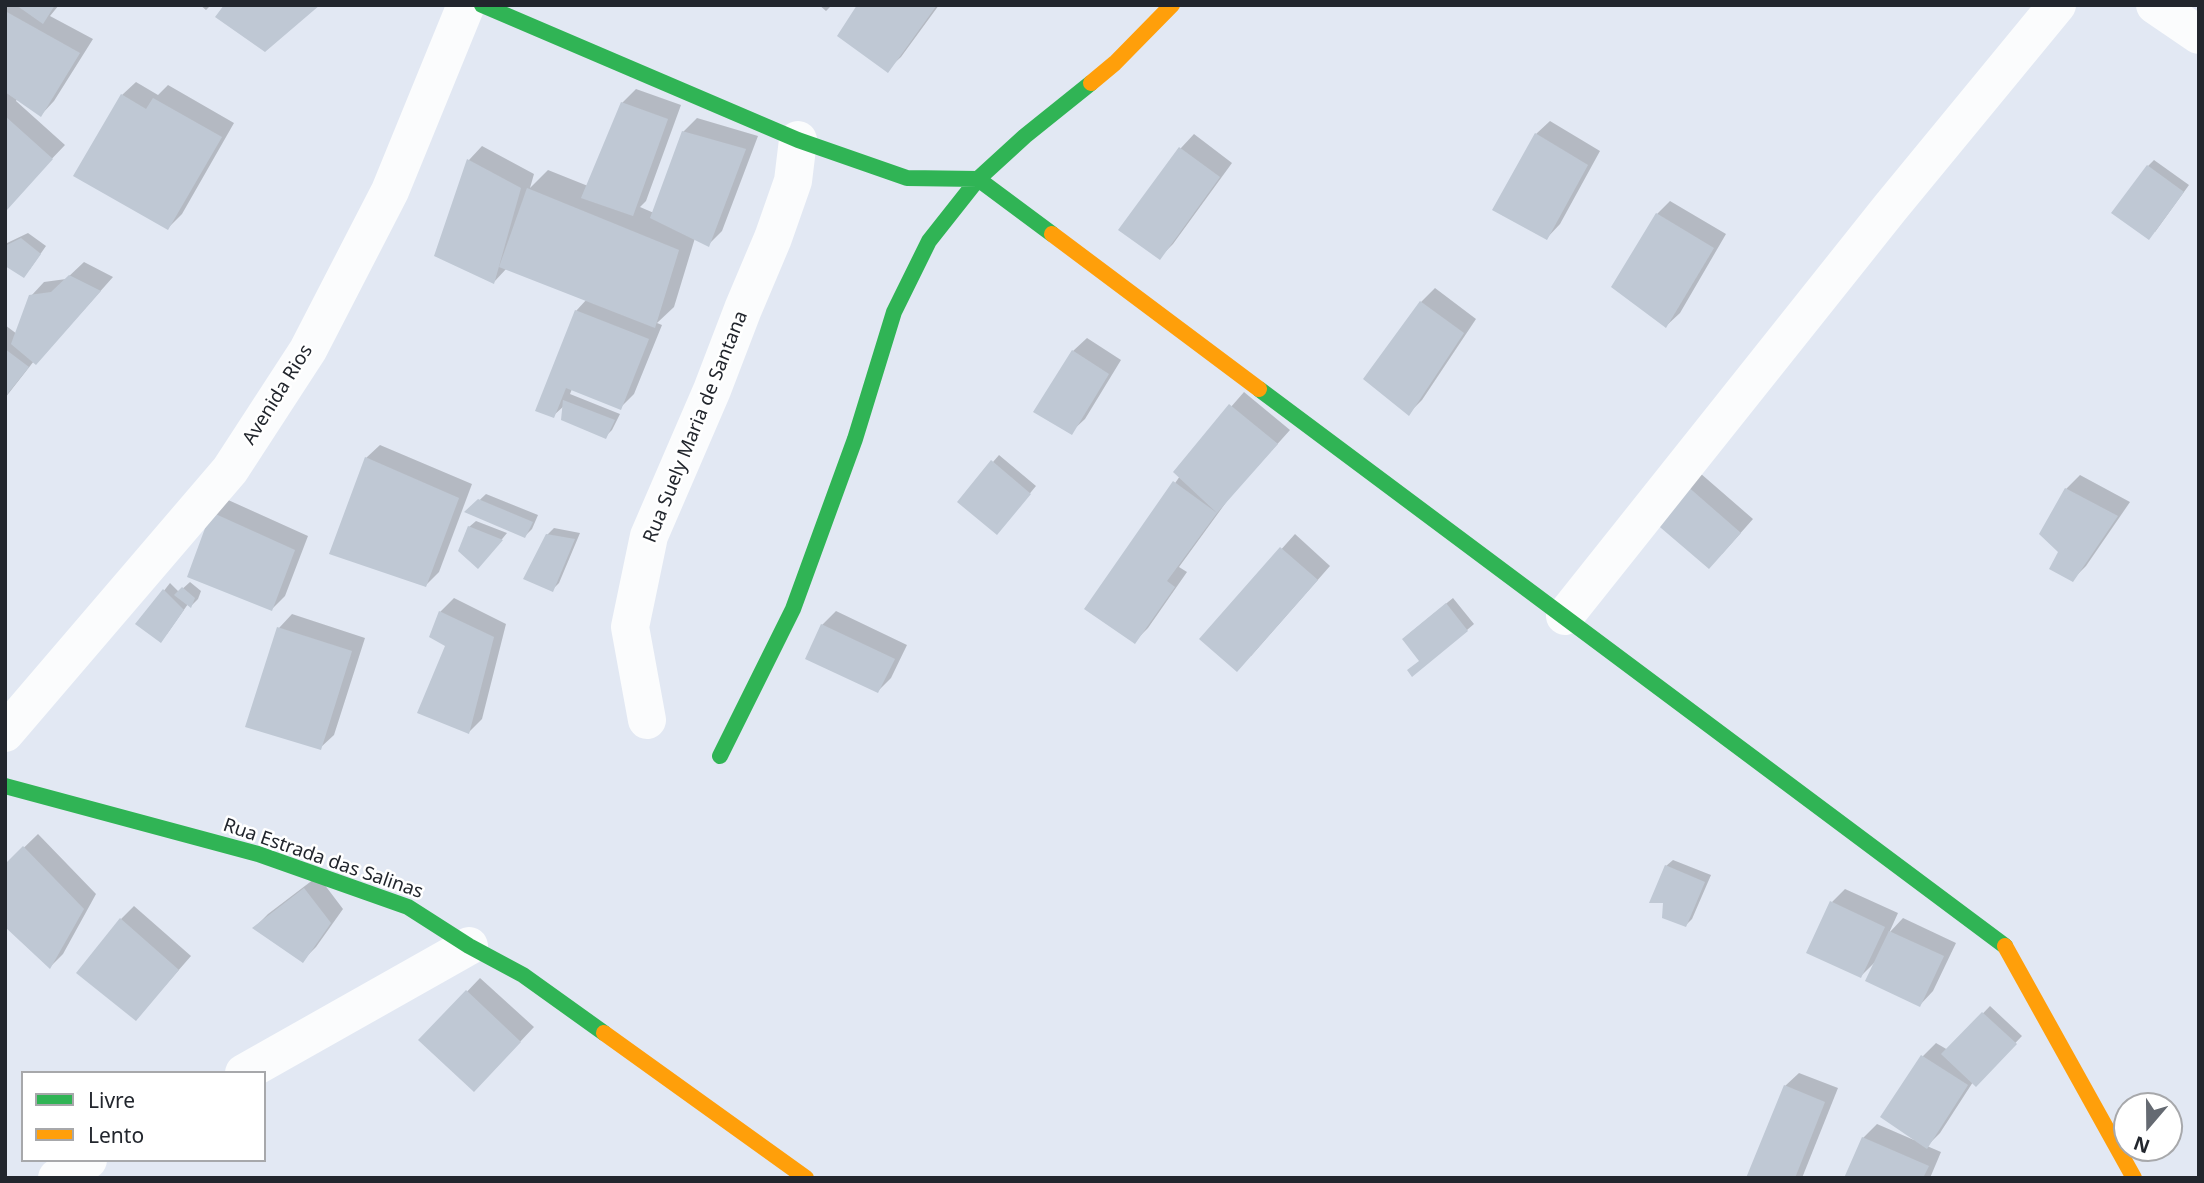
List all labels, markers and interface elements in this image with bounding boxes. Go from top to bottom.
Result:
street label: Rua Suely Maria de Santana [639,308,753,546]
street label: Avenida Rios [238,341,318,449]
street label: Rua Estrada das Salinas [220,814,426,904]
legend [21,1071,266,1162]
text: Livre [88,1086,135,1114]
north arrow [2113,1092,2183,1162]
text: Lento [88,1121,144,1149]
text: N [2130,1130,2153,1160]

